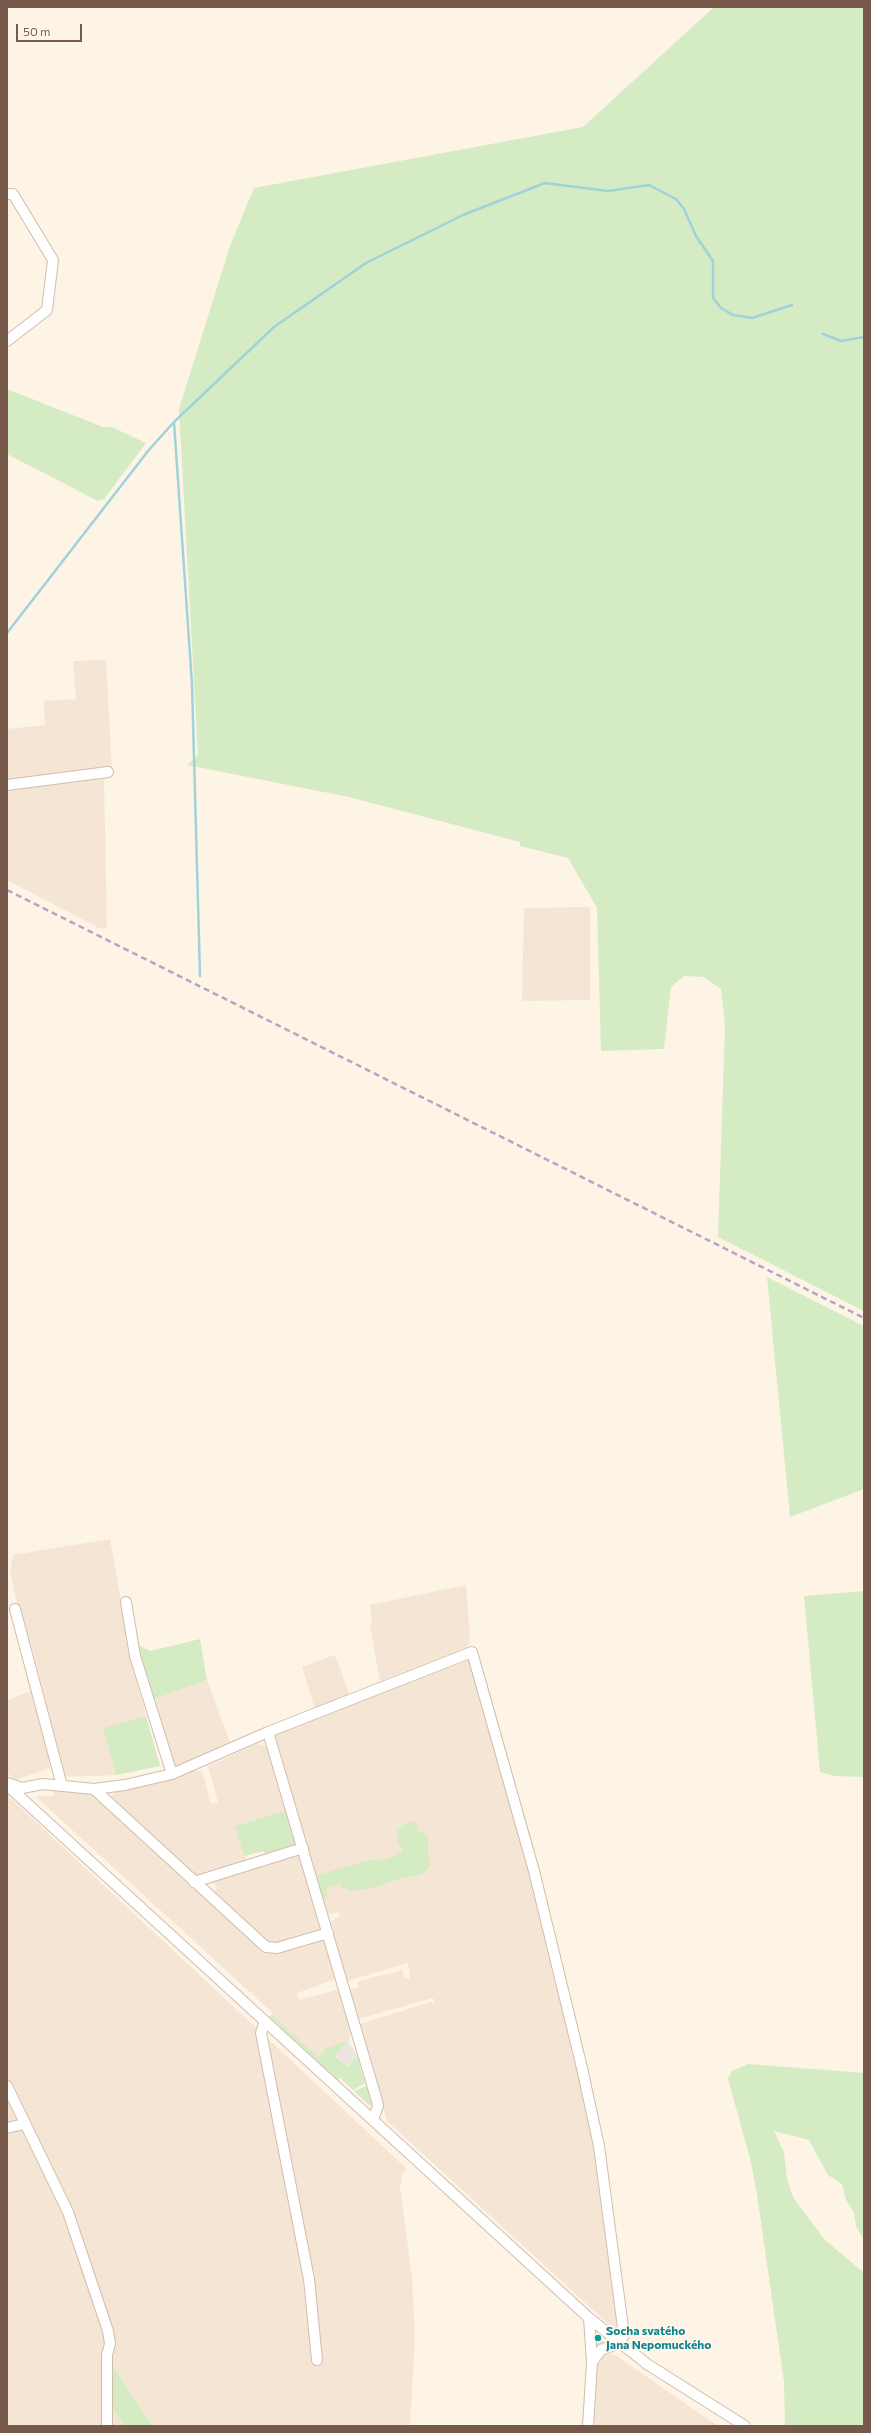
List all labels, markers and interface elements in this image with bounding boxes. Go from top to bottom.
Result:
scale bar [18,16,84,42]
text: 50 m [23,24,51,38]
place label: Socha svatého Jana Nepomuckého [606,2324,711,2352]
marker: Socha svatého Jana Nepomuckého [593,2333,603,2343]

